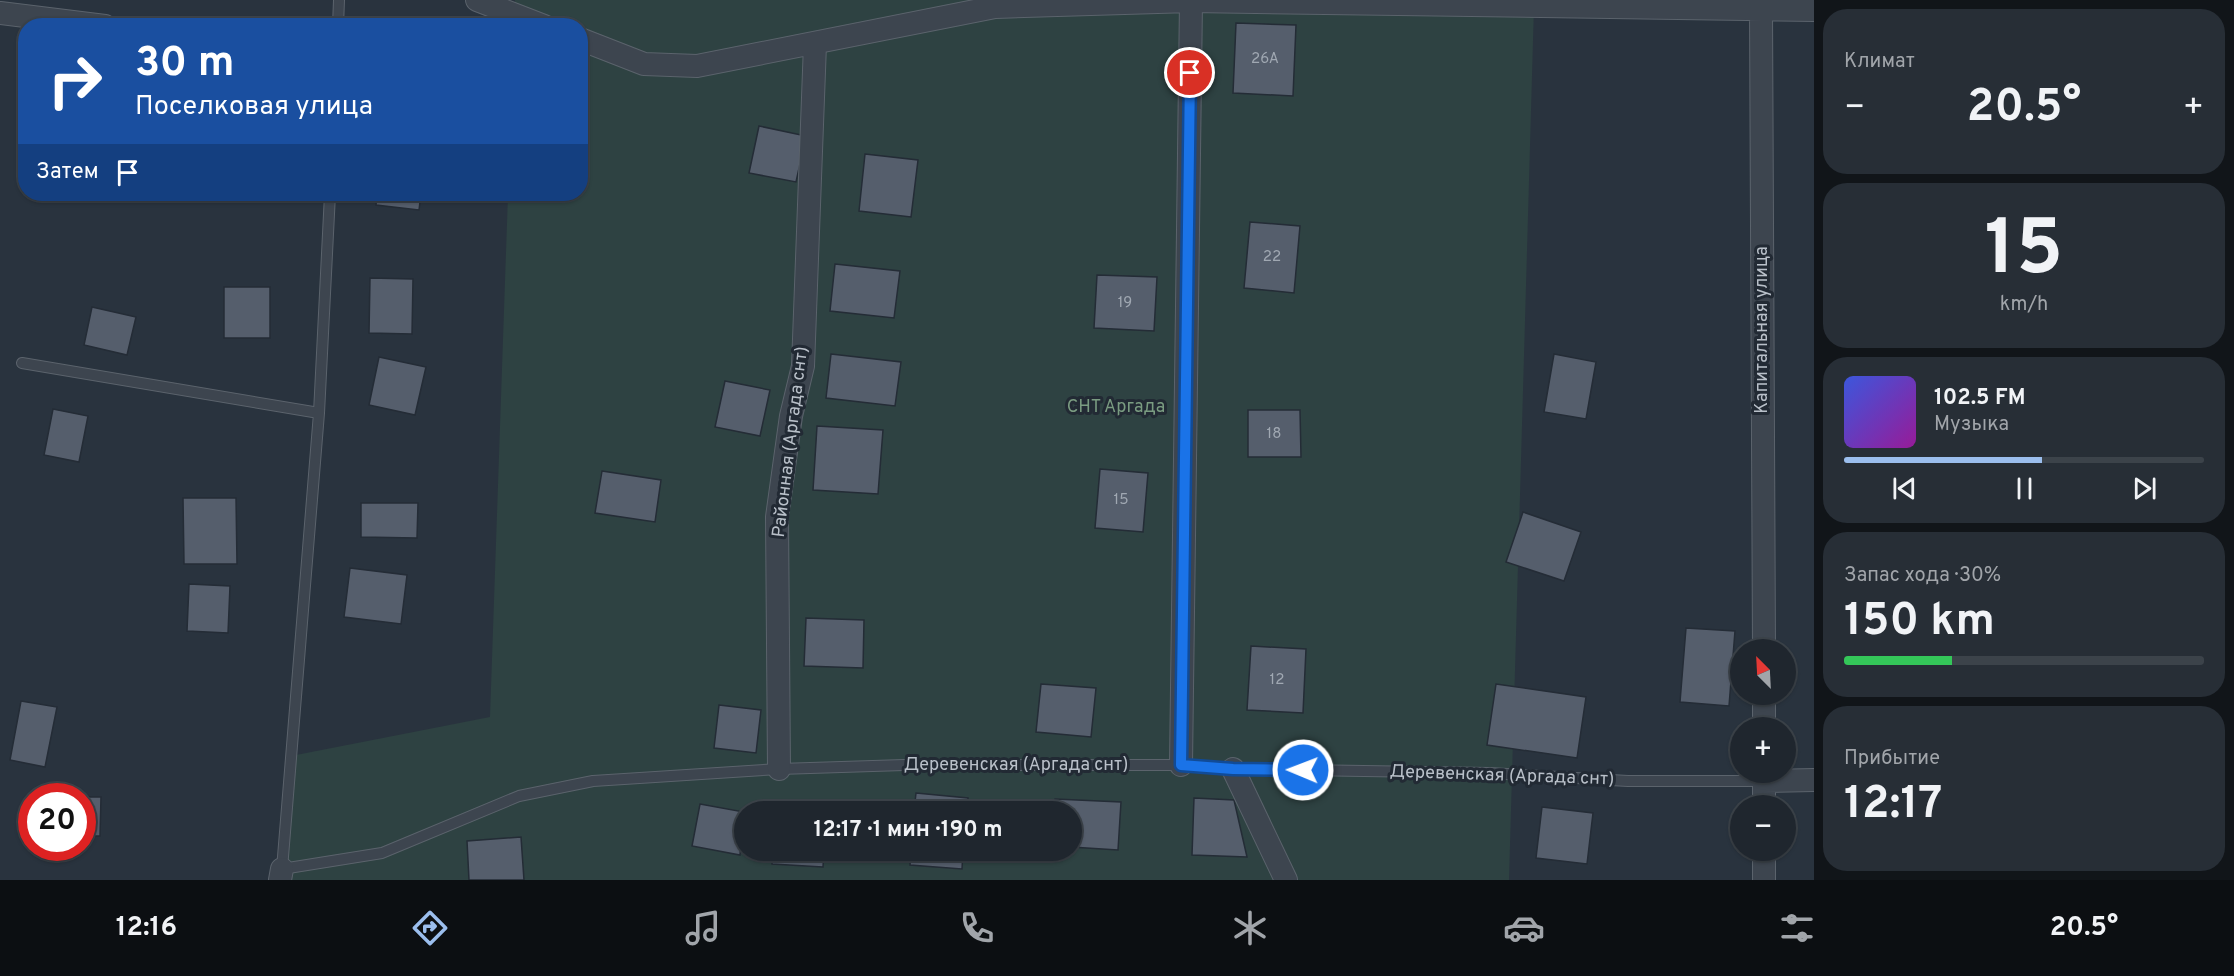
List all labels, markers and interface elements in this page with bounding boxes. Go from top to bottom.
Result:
text: 30 m [135,38,234,91]
icon: right [36,42,114,120]
pin [1164,47,1215,98]
text: Климат [1844,49,1915,75]
house number: 26А [1251,50,1279,69]
icon: arrive [1173,56,1206,89]
text: 20.5° [1967,80,2081,137]
text: − [1844,88,1865,130]
text: + [2183,88,2204,130]
text: Поселковая улица [135,90,373,124]
icon: arrive [111,156,144,189]
text: Затем [36,159,99,186]
text: 15 [1985,203,2063,302]
street label: Капитальная улица [1751,246,1774,414]
house number: 22 [1263,248,1281,267]
text: km/h [2000,292,2048,318]
house number: 19 [1118,294,1132,313]
street label: Районная (Аргада снт) [768,345,814,539]
text: 102.5 FM [1934,385,2025,412]
park label: СНТ Аргада [1067,396,1165,419]
text: Музыка [1934,412,2009,438]
house number: 18 [1267,425,1281,444]
icon: previous [1888,472,1921,505]
icon: pause [2008,472,2041,505]
icon: next [2128,472,2161,505]
house number: 15 [1114,491,1128,510]
text: Запас хода · 30% [1844,563,2001,589]
text: 150 km [1844,594,1995,651]
north arrow [1730,639,1796,705]
map controls [1730,639,1796,861]
house number: 12 [1270,671,1284,690]
button: + [1730,717,1796,783]
position arrow [1271,738,1335,802]
text: Прибытие [1844,746,1940,772]
street label: Деревенская (Аргада снт) [904,754,1128,777]
street label: Деревенская (Аргада снт) [1389,761,1615,791]
text: 12:17 [1844,777,1943,834]
speed limit sign: 20 [18,783,96,861]
button: − [1730,795,1796,861]
text: 12:17 · 1 мин · 190 m [814,817,1003,844]
icon: directions [409,907,451,949]
icon: music [682,907,724,949]
icon: phone [956,907,998,949]
icon: climate [1229,907,1271,949]
icon: car [1503,907,1545,949]
icon: filters [1776,907,1818,949]
text: 12:16 [116,911,177,945]
text: 20.5° [2050,911,2118,945]

